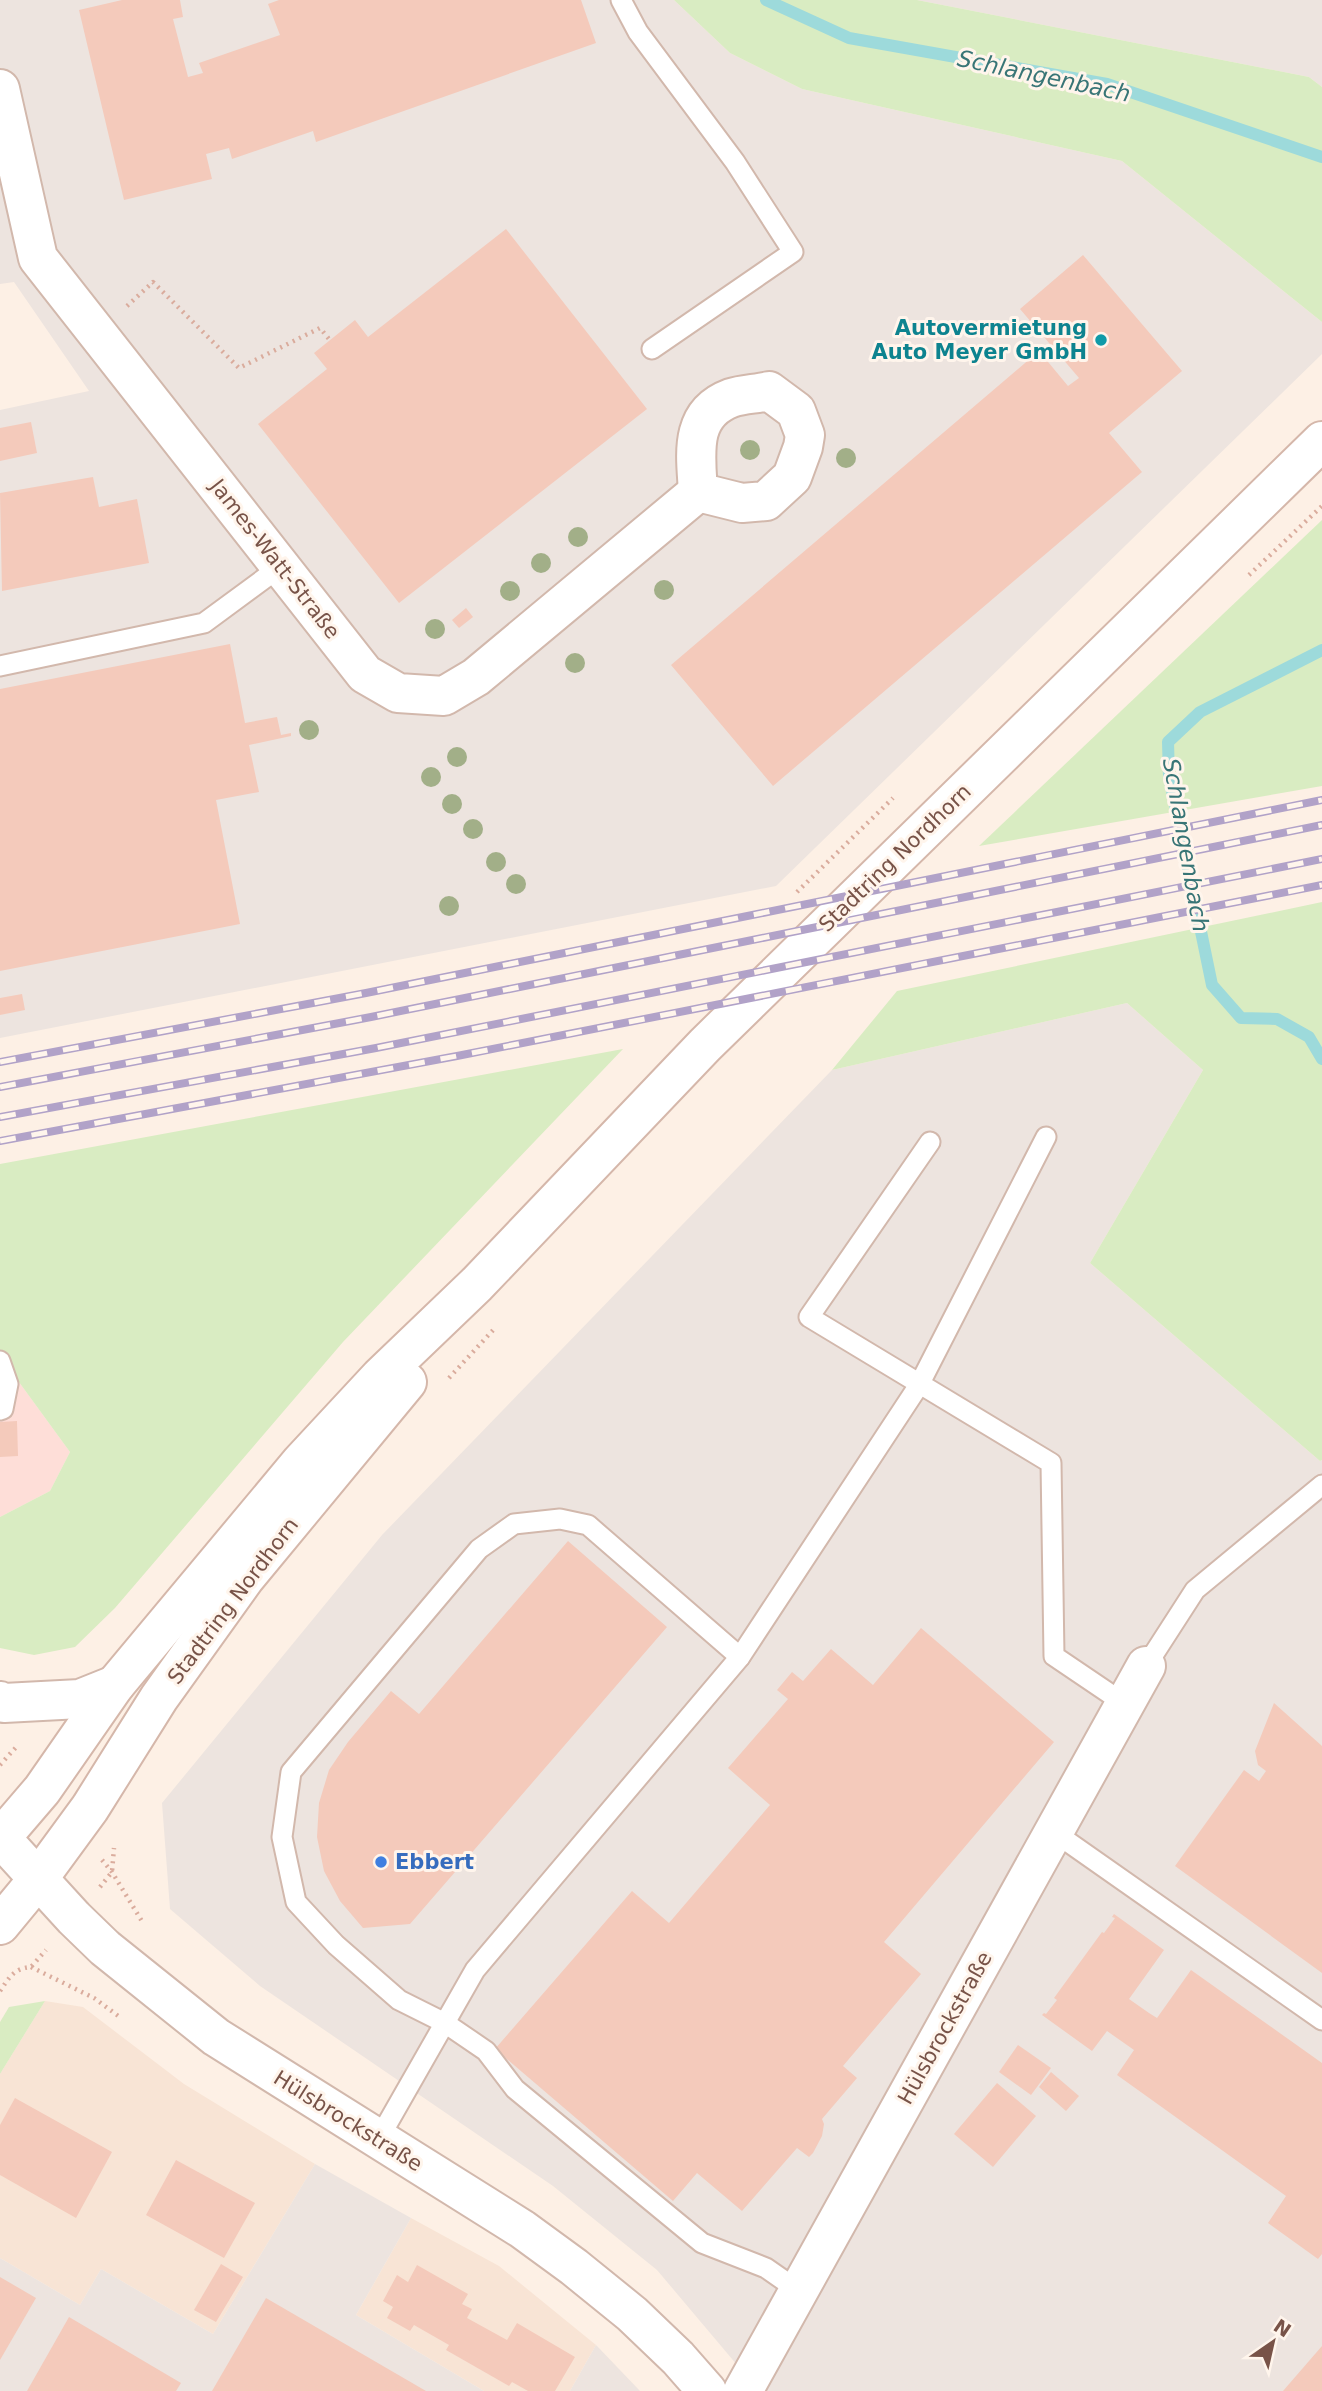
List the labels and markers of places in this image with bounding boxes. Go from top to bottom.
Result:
place label: Autovermietung Auto Meyer GmbH [872,316,1087,364]
marker: Autovermietung Auto Meyer GmbH [1093,332,1109,348]
place label: Ebbert [395,1850,474,1874]
marker: Ebbert [373,1854,389,1870]

